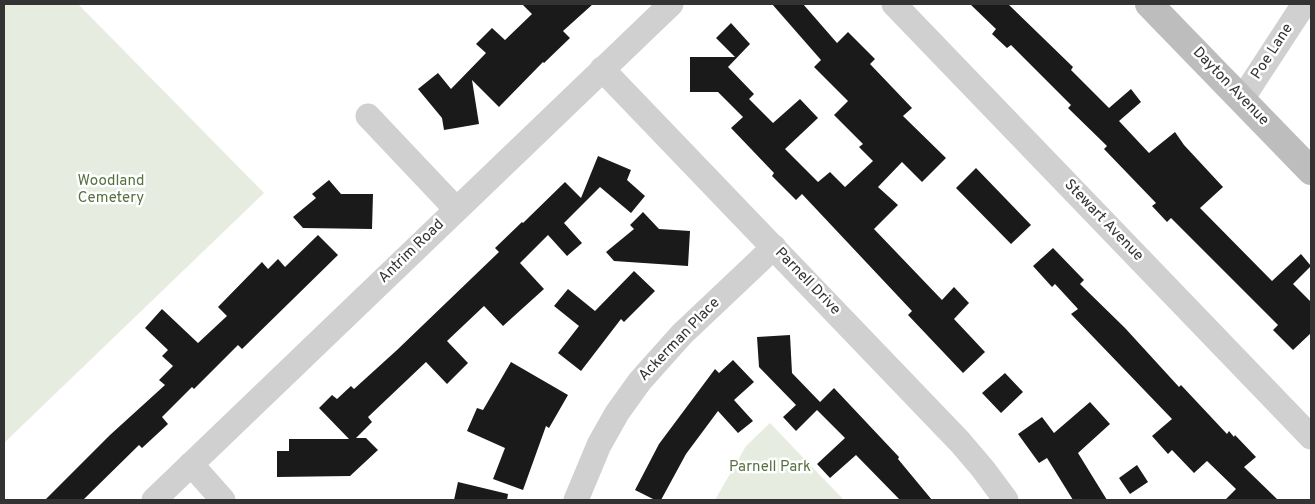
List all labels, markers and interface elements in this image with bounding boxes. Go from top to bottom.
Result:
street label: Poe Lane [1248,21,1298,83]
street label: Dayton Avenue [1188,44,1272,130]
park label: Woodland Cemetery [77,173,145,208]
street label: Stewart Avenue [1060,177,1146,265]
street label: Antrim Road [376,216,448,288]
street label: Parnell Drive [770,245,844,319]
street label: Ackerman Place [636,295,724,385]
park label: Parnell Park [729,459,811,477]

